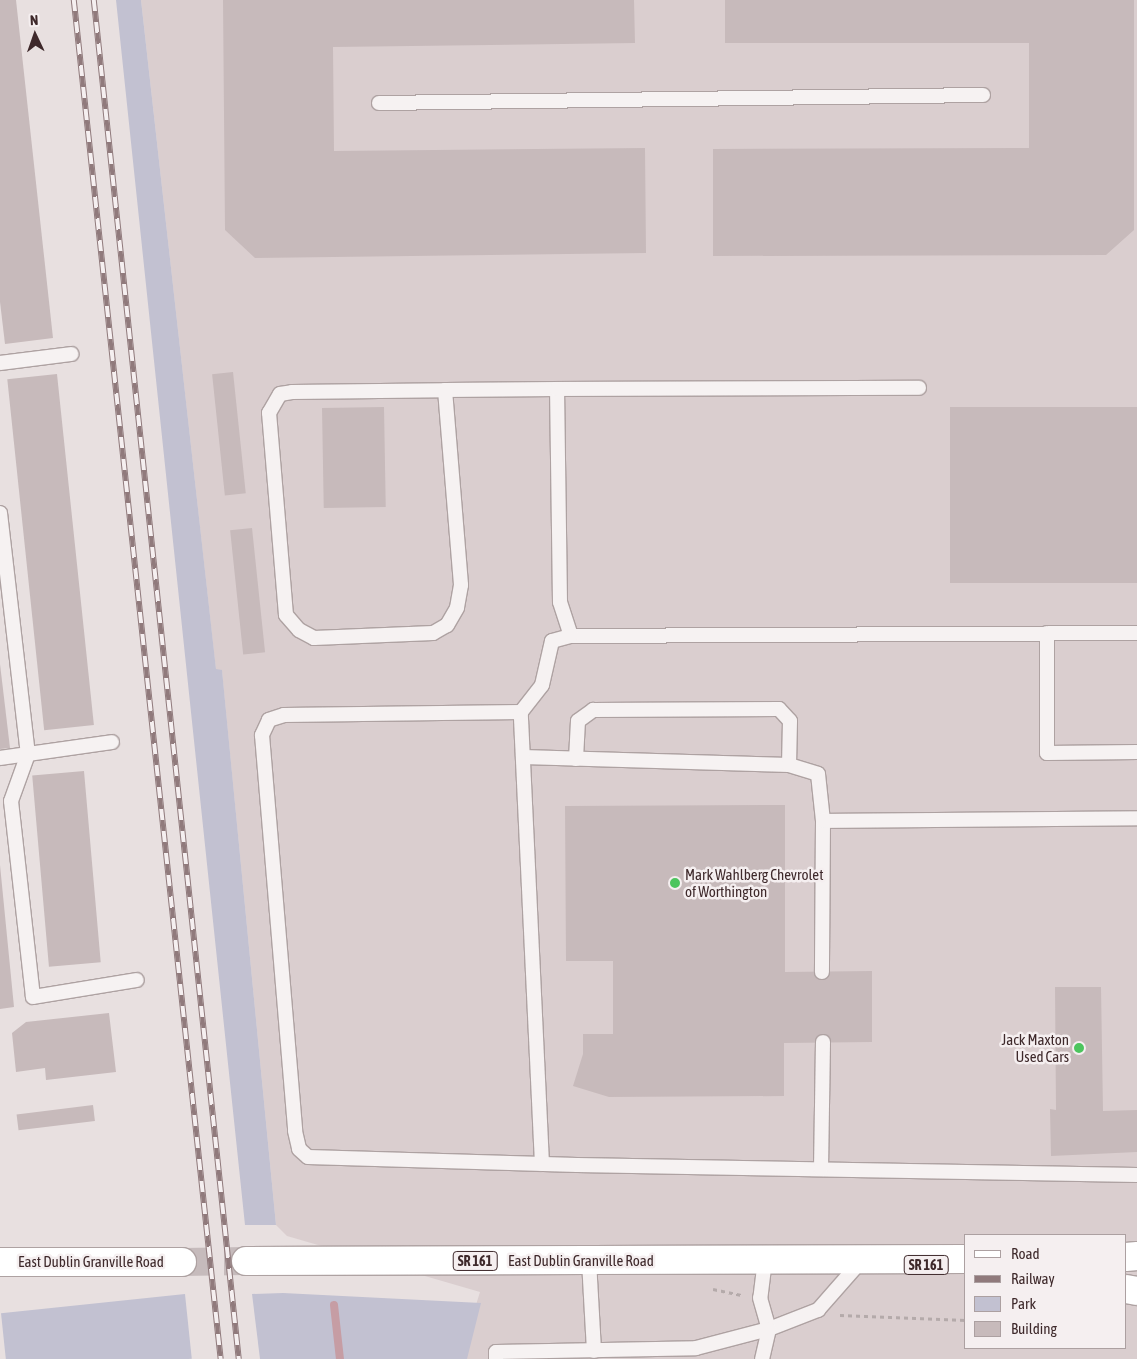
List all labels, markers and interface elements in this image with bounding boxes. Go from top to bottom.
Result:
north arrow [10,10,60,60]
text: N [30,12,39,28]
place label: Mark Wahlberg Chevrolet of Worthington [685,865,823,900]
marker: Mark Wahlberg Chevrolet of Worthington [669,877,681,889]
place label: Jack Maxton Used Cars [1001,1030,1069,1065]
marker: Jack Maxton Used Cars [1073,1042,1085,1054]
legend [964,1234,1127,1349]
text: Road [1011,1245,1040,1262]
road number: SR 161 [452,1250,498,1272]
street label: East Dublin Granville Road [508,1252,654,1270]
street label: East Dublin Granville Road [18,1253,164,1271]
road number: SR 161 [904,1254,948,1276]
text: Railway [1011,1270,1055,1287]
text: Park [1011,1295,1036,1312]
text: Building [1011,1320,1057,1337]

